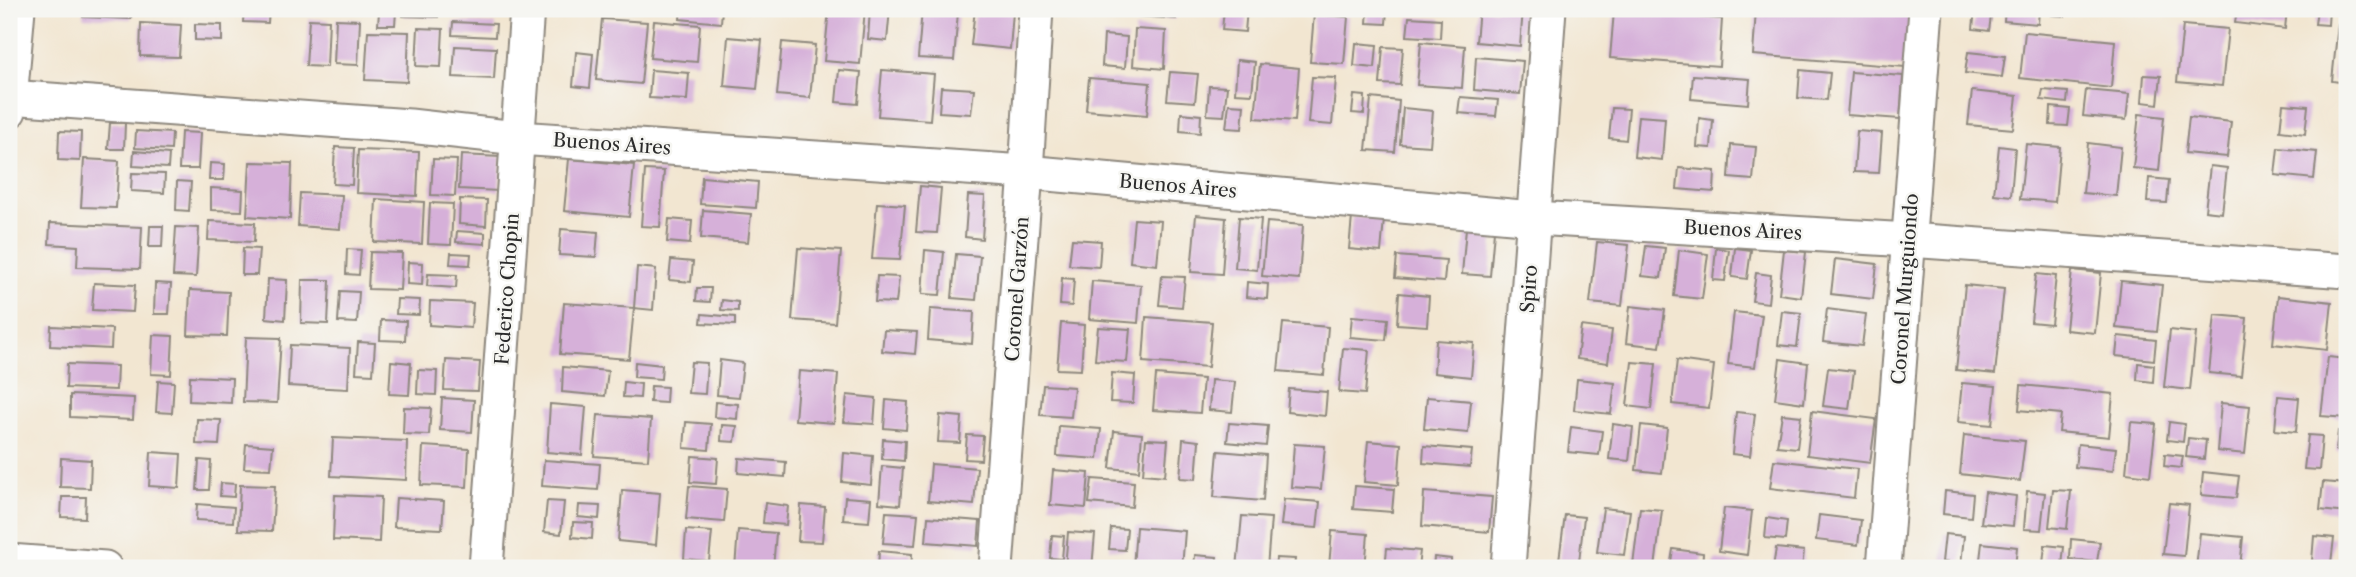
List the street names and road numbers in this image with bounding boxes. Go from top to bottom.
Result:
street label: Buenos Aires [552,128,672,160]
street label: Buenos Aires [1118,169,1238,203]
street label: Coronel Murguiondo [1887,193,1923,385]
street label: Federico Chopin [490,212,524,366]
street label: Coronel Garzón [1000,215,1034,362]
street label: Buenos Aires [1683,215,1803,245]
street label: Spiro [1516,264,1542,314]

